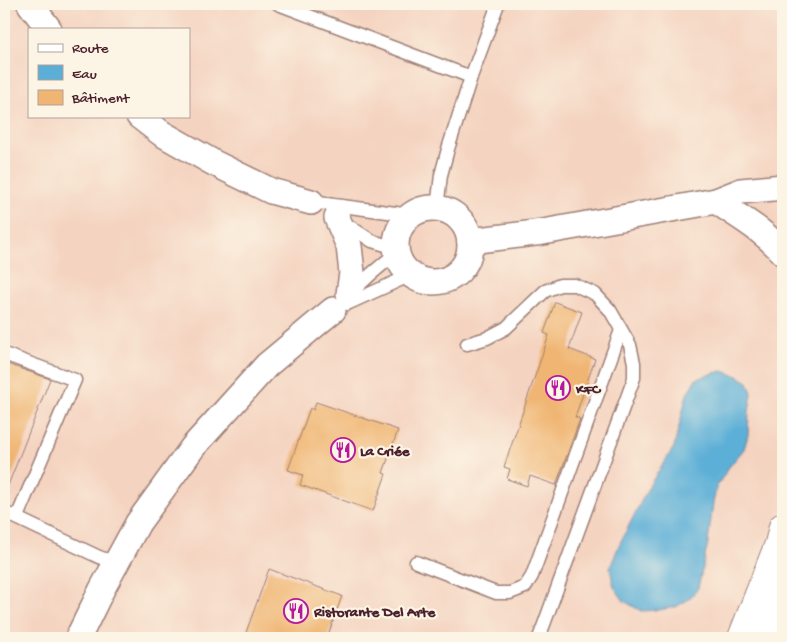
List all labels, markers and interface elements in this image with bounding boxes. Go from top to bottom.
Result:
legend [28,28,190,118]
text: Route [72,40,109,58]
text: Eau [72,66,97,84]
text: Bâtiment [71,90,131,108]
restaurant icon: KFC [545,375,571,401]
place label: KFC [575,381,602,399]
restaurant icon: La Criée [330,437,356,463]
place label: La Criée [360,443,411,461]
restaurant icon: Ristorante Del Arte [283,598,309,624]
place label: Ristorante Del Arte [313,604,436,622]

